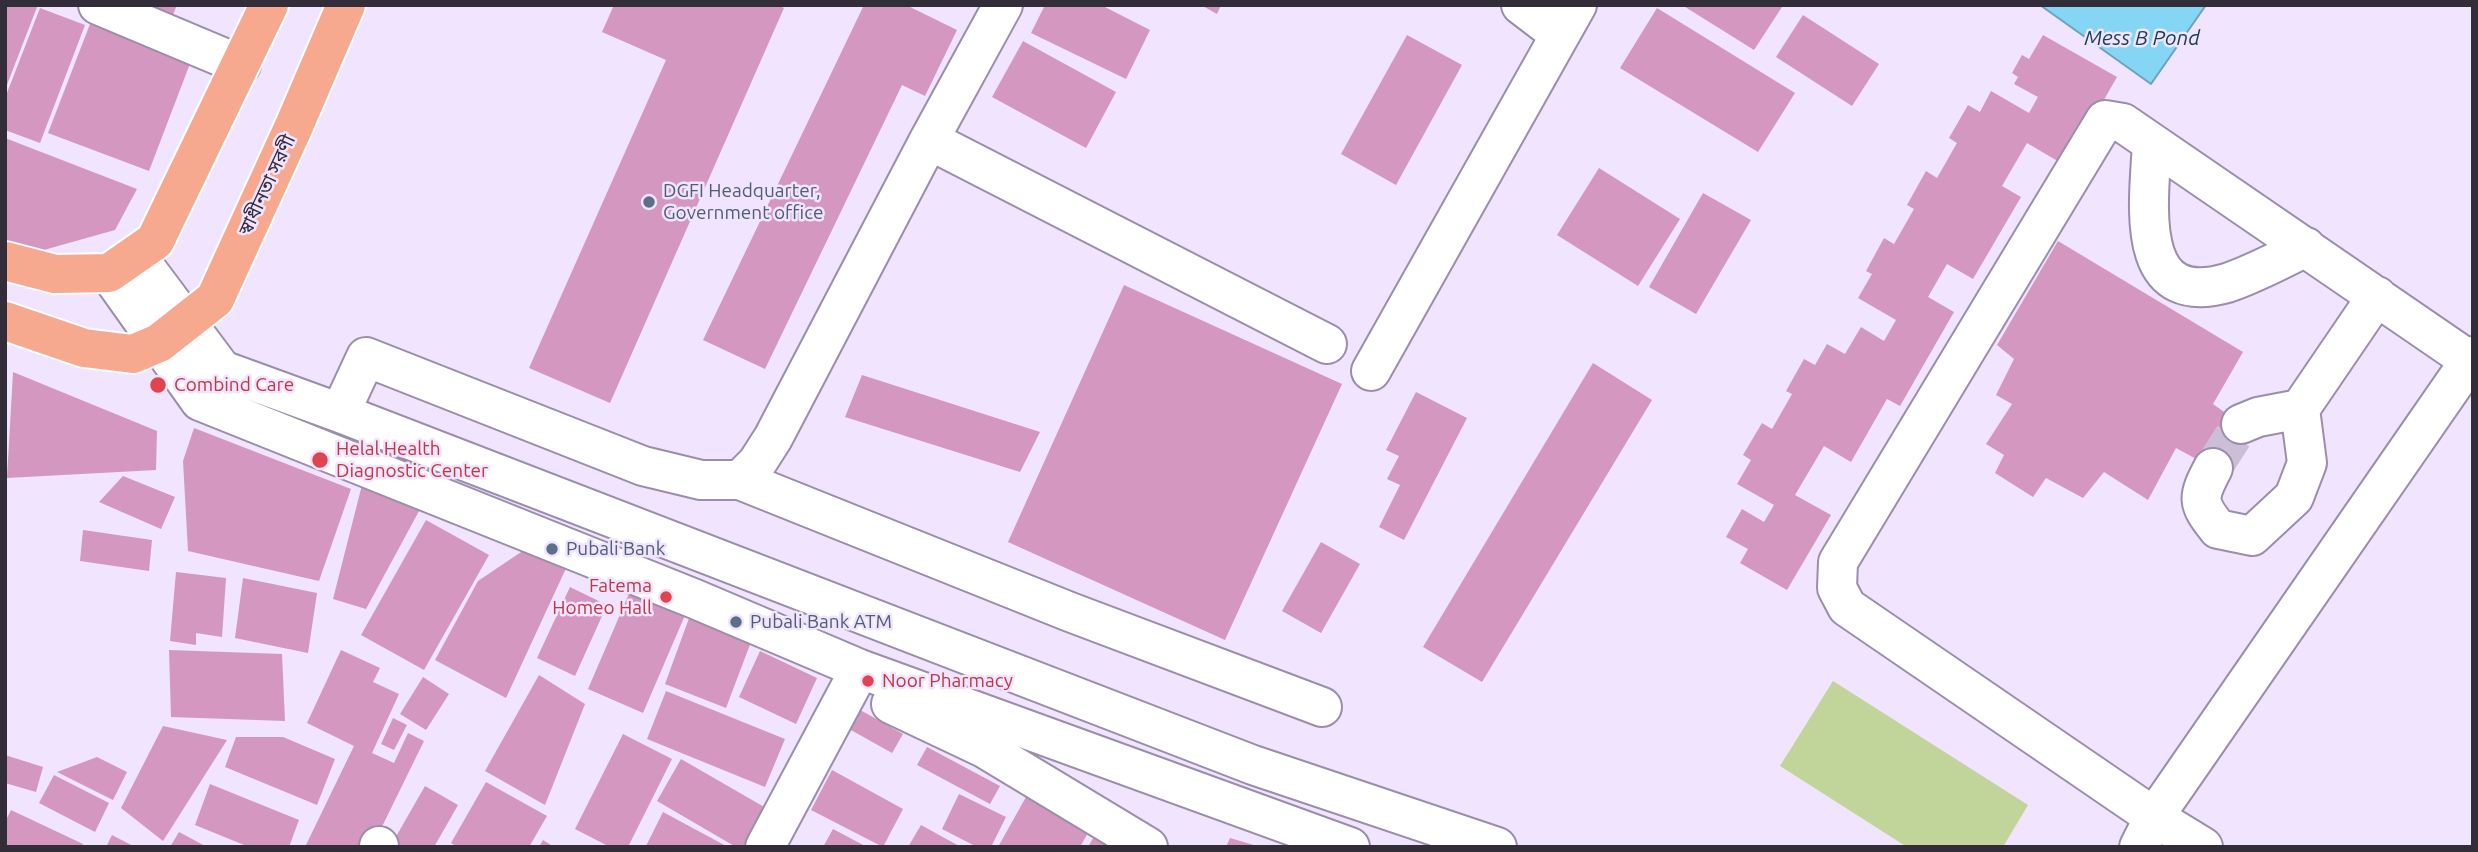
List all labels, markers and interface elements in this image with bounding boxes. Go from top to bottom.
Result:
water label: Mess B Pond [2084,25,2200,51]
street label: স্বাধীনতা সরণী [234,131,300,239]
place label: DGFI Headquarter, Government office [663,180,823,224]
marker: DGFI Headquarter, Government office [641,194,657,210]
place label: Combind Care [174,374,294,396]
marker: Combind Care [148,375,168,395]
place label: Helal Health Diagnostic Center [336,438,488,482]
marker: Helal Health Diagnostic Center [310,450,330,470]
place label: Pubali Bank [566,538,665,560]
marker: Pubali Bank [544,541,560,557]
place label: Fatema Homeo Hall [552,575,652,619]
marker: Fatema Homeo Hall [658,589,674,605]
place label: Pubali Bank ATM [750,611,892,633]
marker: Pubali Bank ATM [728,614,744,630]
place label: Noor Pharmacy [882,670,1013,692]
marker: Noor Pharmacy [860,673,876,689]

